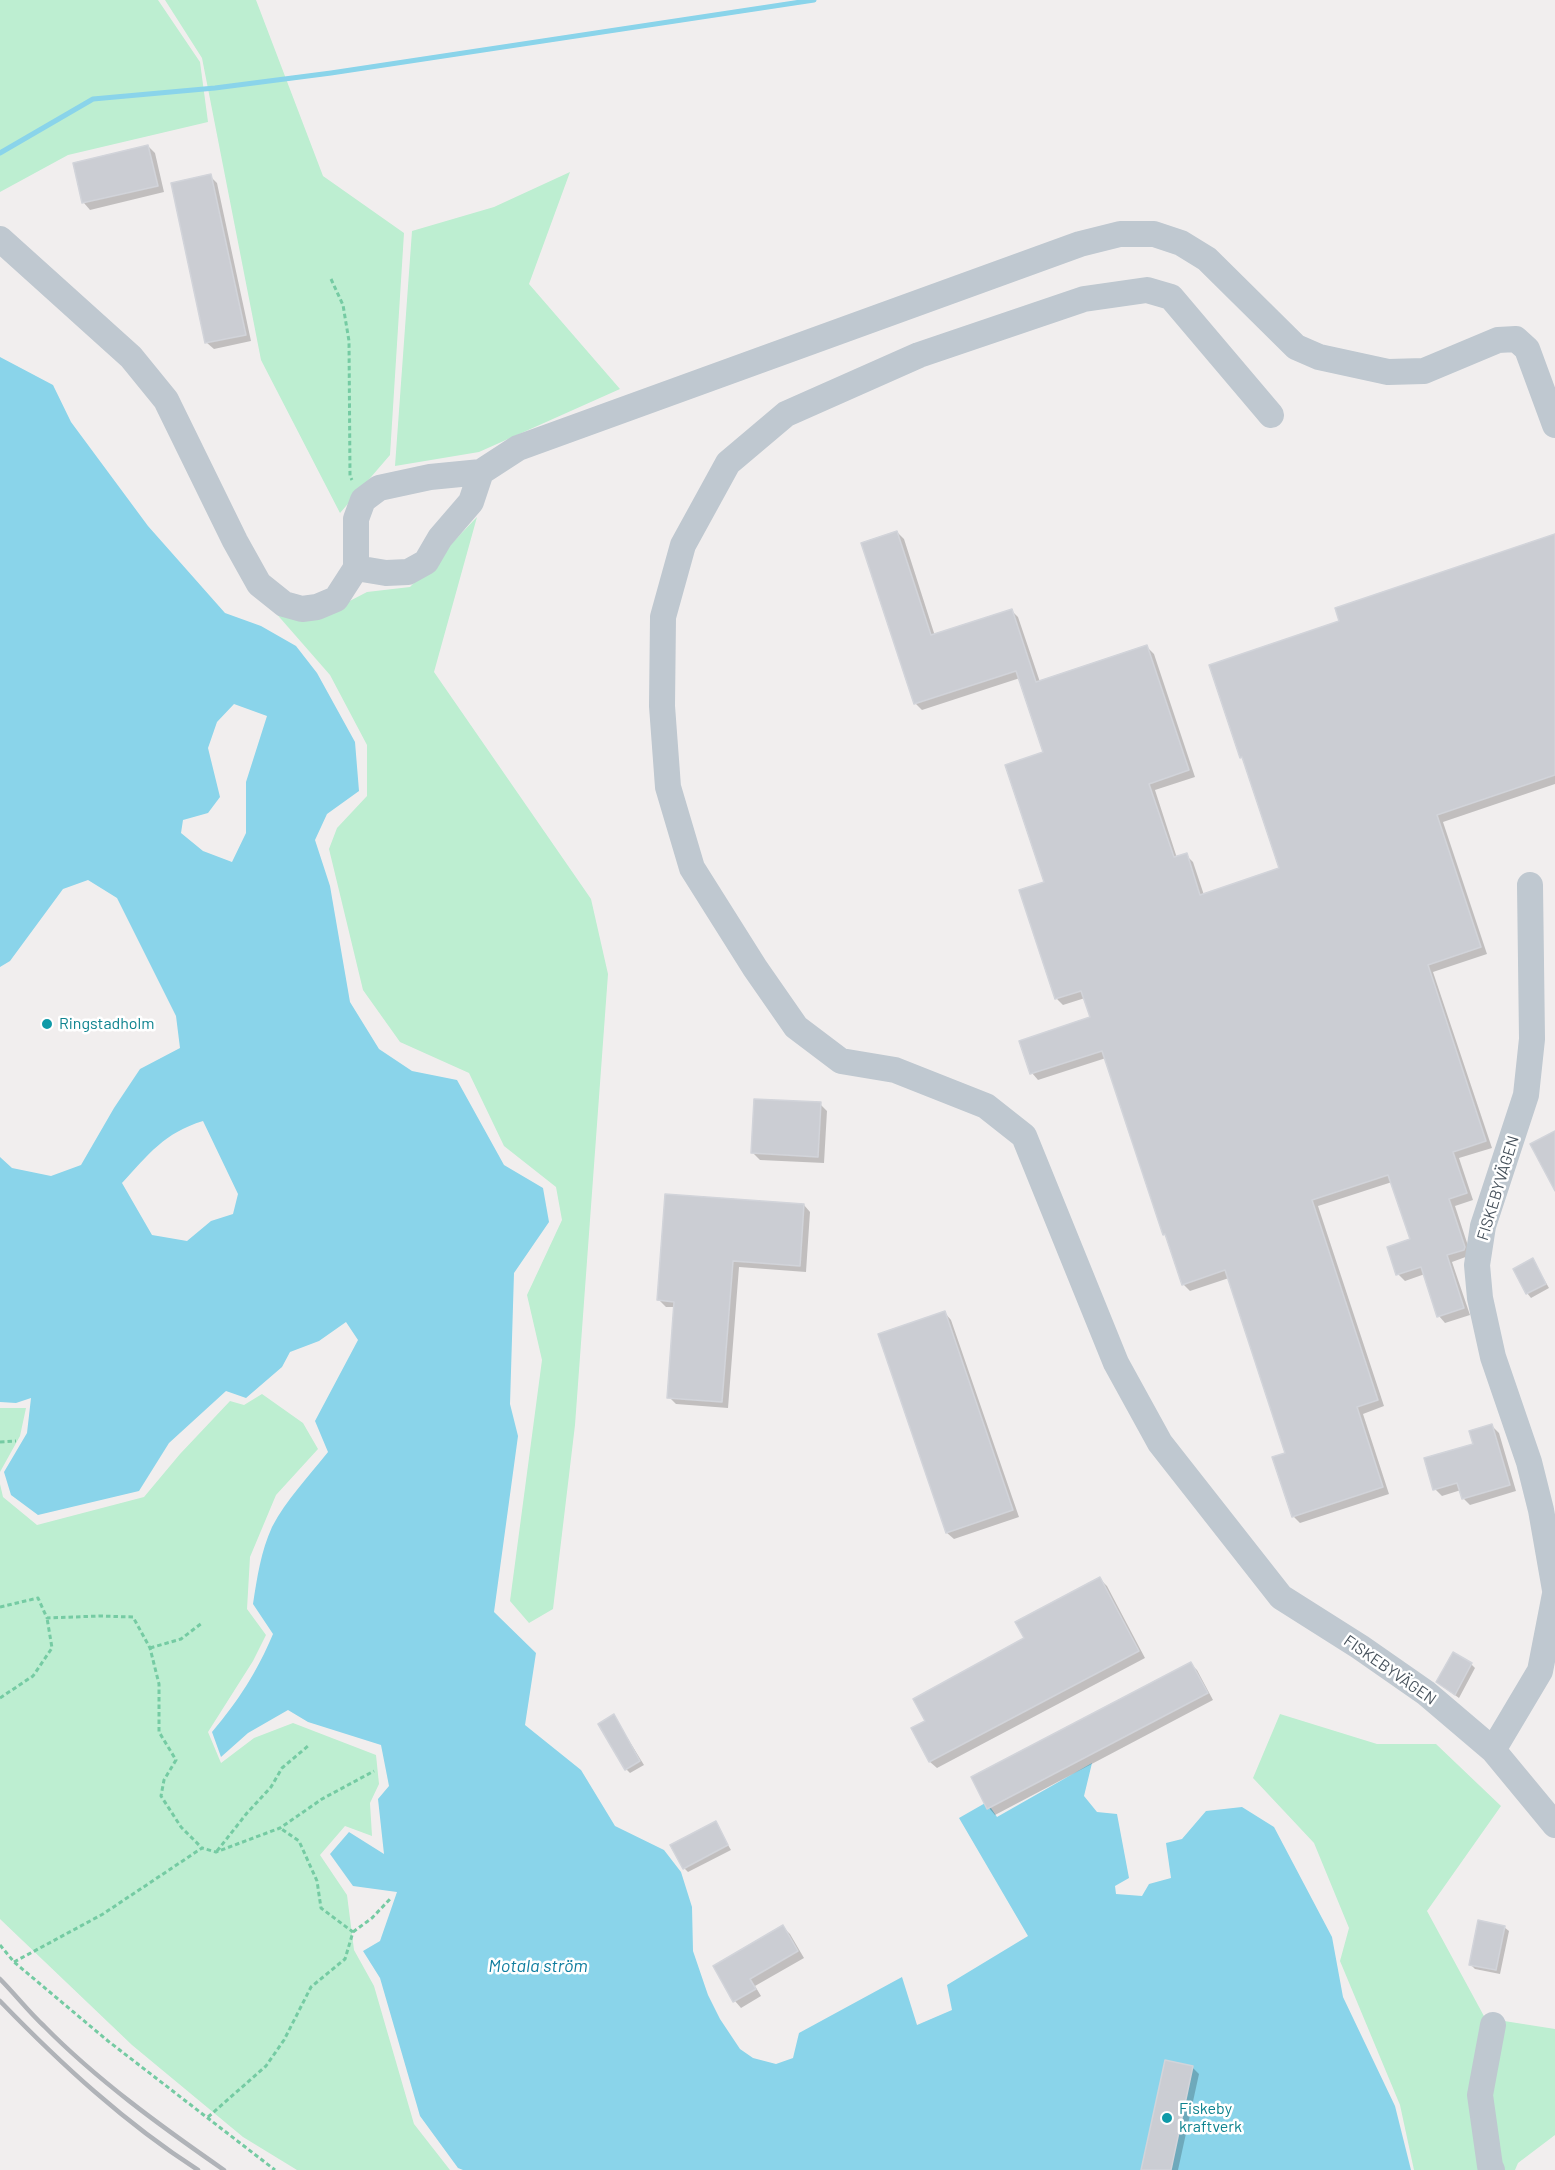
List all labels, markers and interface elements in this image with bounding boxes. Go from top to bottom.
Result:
place label: Ringstadholm [59,1014,155,1034]
marker: Ringstadholm [40,1017,54,1031]
street label: FISKEBYVÄGEN [1473,1133,1523,1243]
street label: FISKEBYVÄGEN [1340,1631,1440,1709]
water label: Motala ström [488,1955,588,1977]
place label: Fiskeby kraftverk [1179,2099,1242,2137]
marker: Fiskeby kraftverk [1160,2111,1174,2125]

